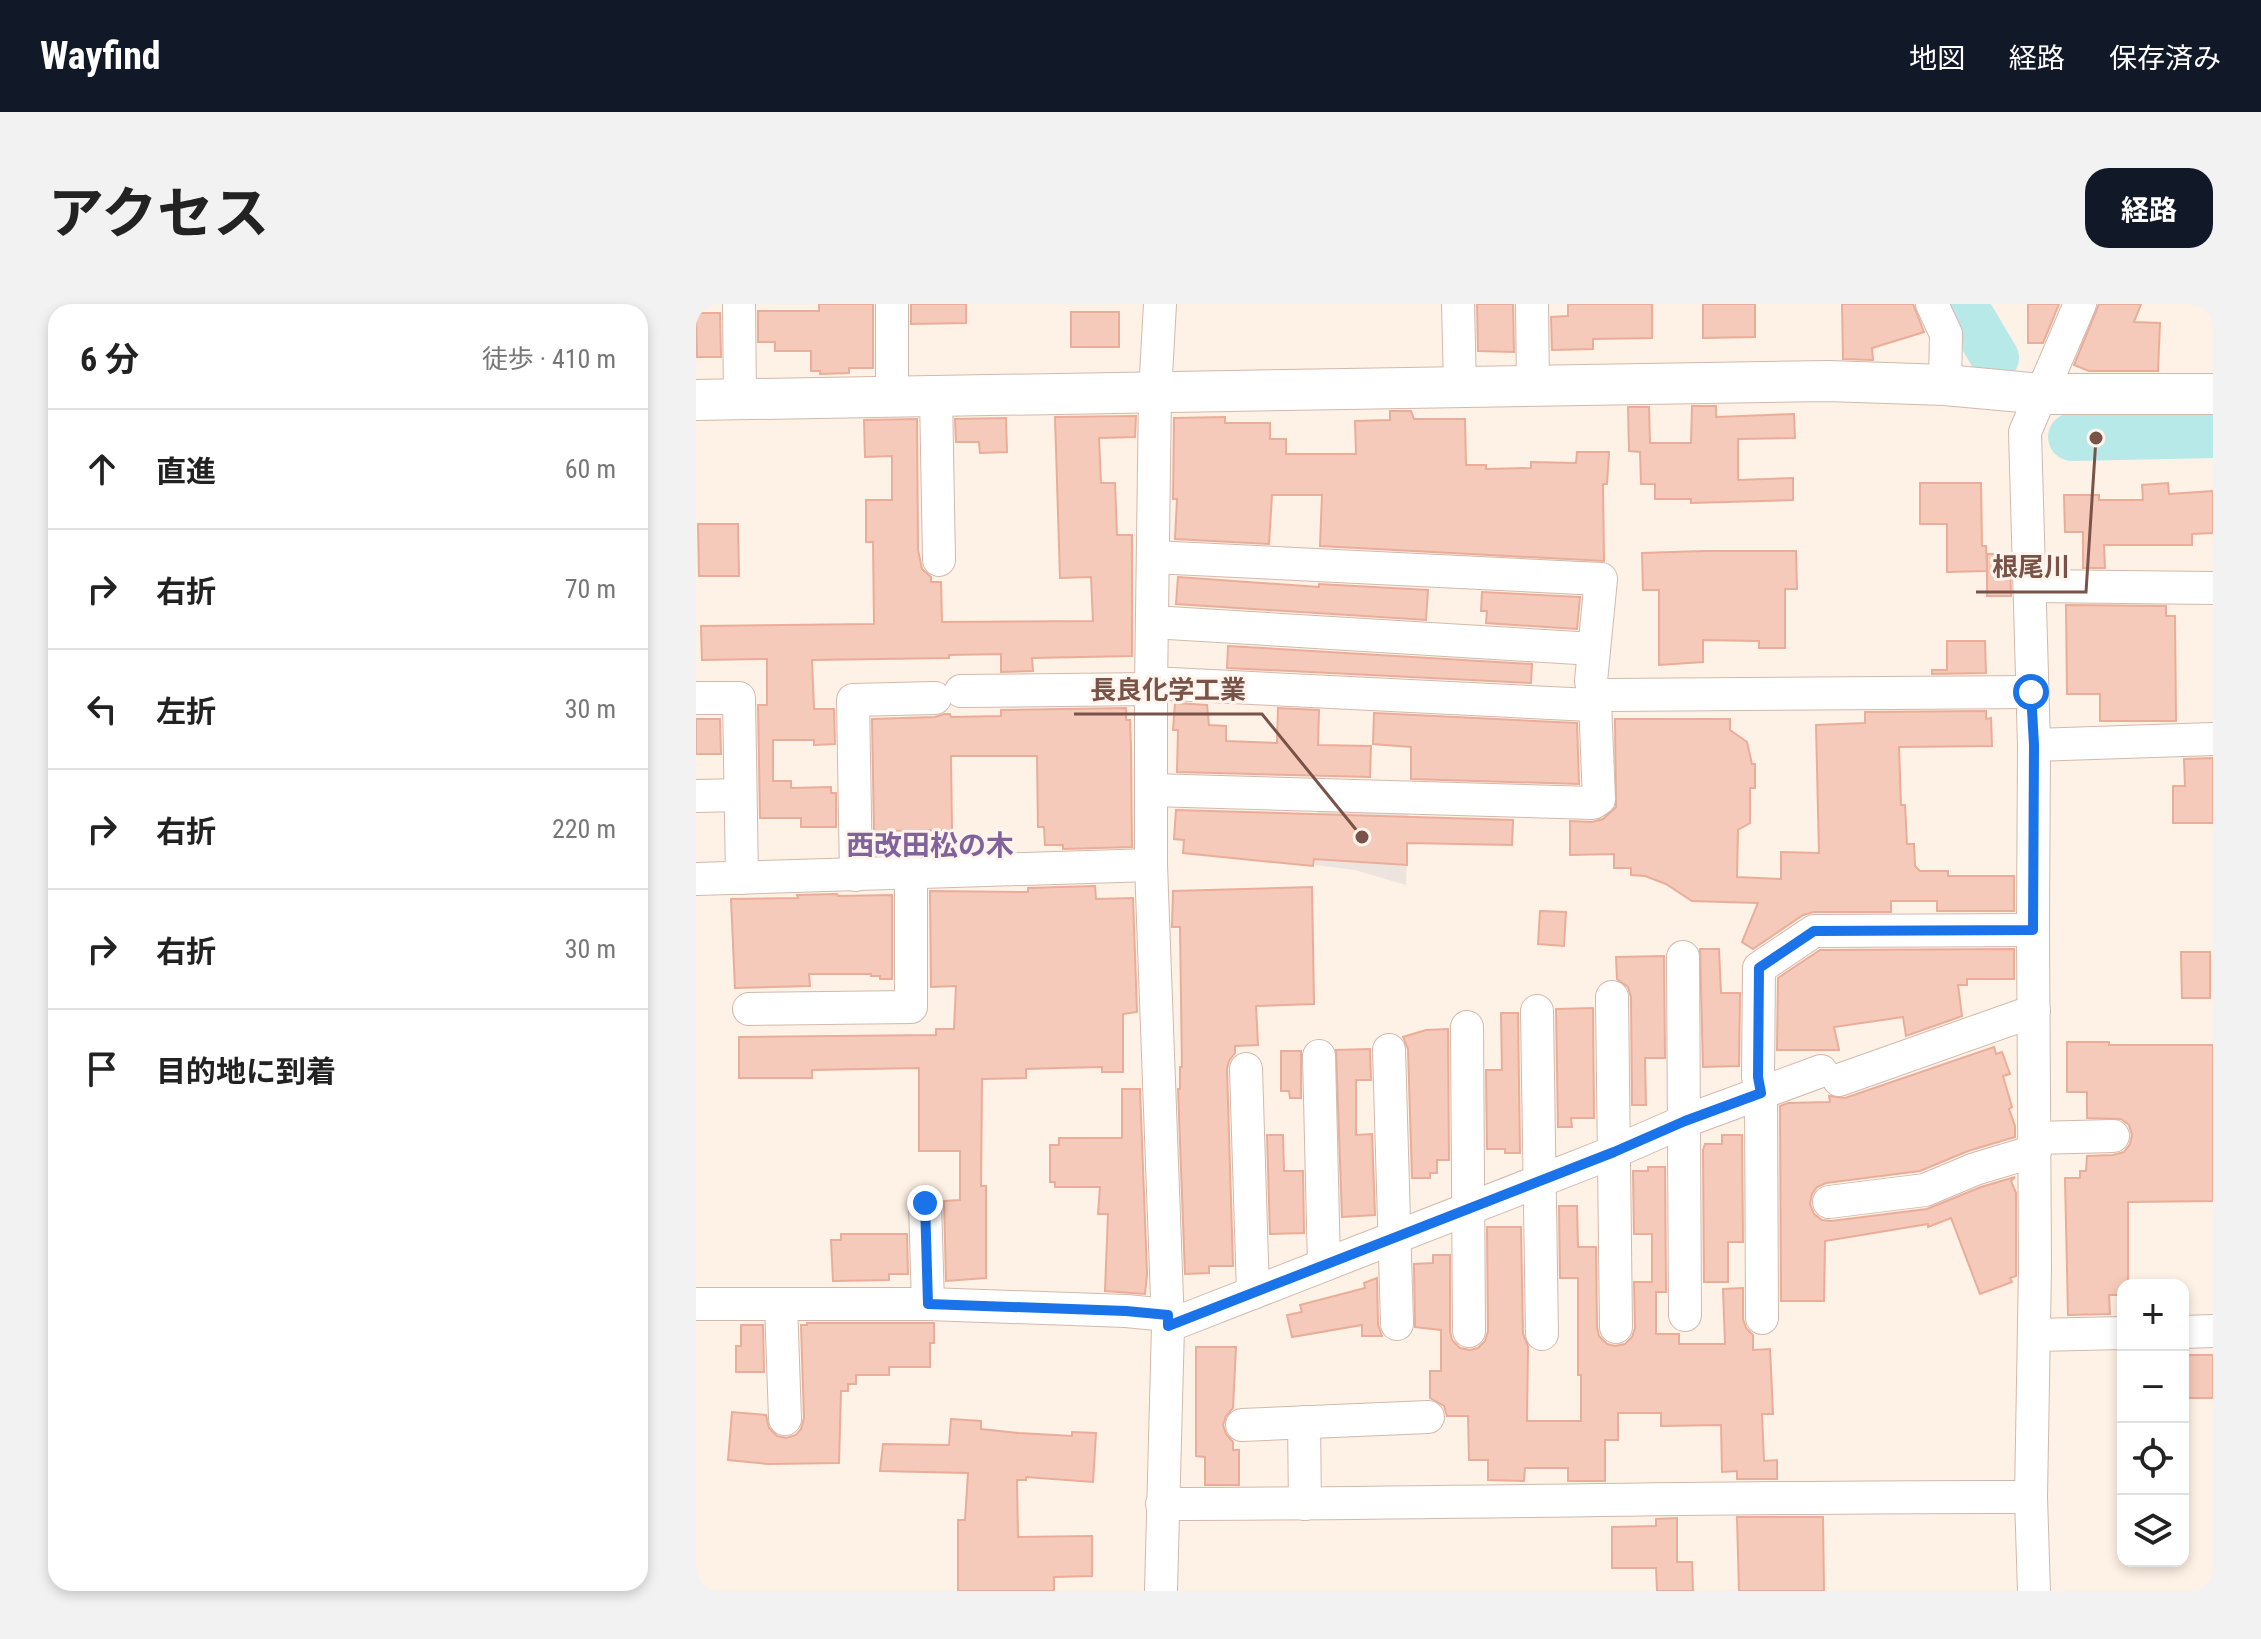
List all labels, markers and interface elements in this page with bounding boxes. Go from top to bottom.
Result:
text: Wayfind [40,34,161,78]
text: 地図 [1909,42,1965,75]
text: 経路 [2009,42,2065,75]
text: 保存済み [2109,42,2221,75]
button: 経路 [2085,168,2213,248]
text: アクセス [48,181,269,247]
text: 6 分 [80,339,139,379]
text: 徒歩 · 410 m [482,344,616,374]
icon: ahead [80,447,124,491]
text: 直進 [156,454,216,489]
text: 60 m [565,454,616,484]
callout: 根尾川 [1976,542,2086,592]
text: 根尾川 [1992,552,2070,582]
icon: right [80,567,124,611]
text: 右折 [156,574,216,609]
text: 70 m [565,574,616,604]
callout: 長良化学工業 [1074,664,1262,714]
route start [2013,674,2049,710]
text: 長良化学工業 [1090,675,1246,705]
icon: left [80,687,124,731]
text: 左折 [156,694,216,729]
text: 30 m [565,694,616,724]
icon: right [80,807,124,851]
text: 右折 [156,814,216,849]
text: 220 m [552,814,616,844]
district label: 西改田松の木 [846,829,1014,862]
icon: right [80,927,124,971]
text: 右折 [156,934,216,969]
text: 30 m [565,934,616,964]
icon: arrive [80,1047,124,1091]
text: 目的地に到着 [156,1054,336,1089]
route end [907,1185,943,1221]
map controls [2117,1279,2189,1567]
button: + [2117,1279,2189,1351]
button: − [2117,1351,2189,1423]
button: locate [2117,1423,2189,1495]
button: layers [2117,1495,2189,1567]

